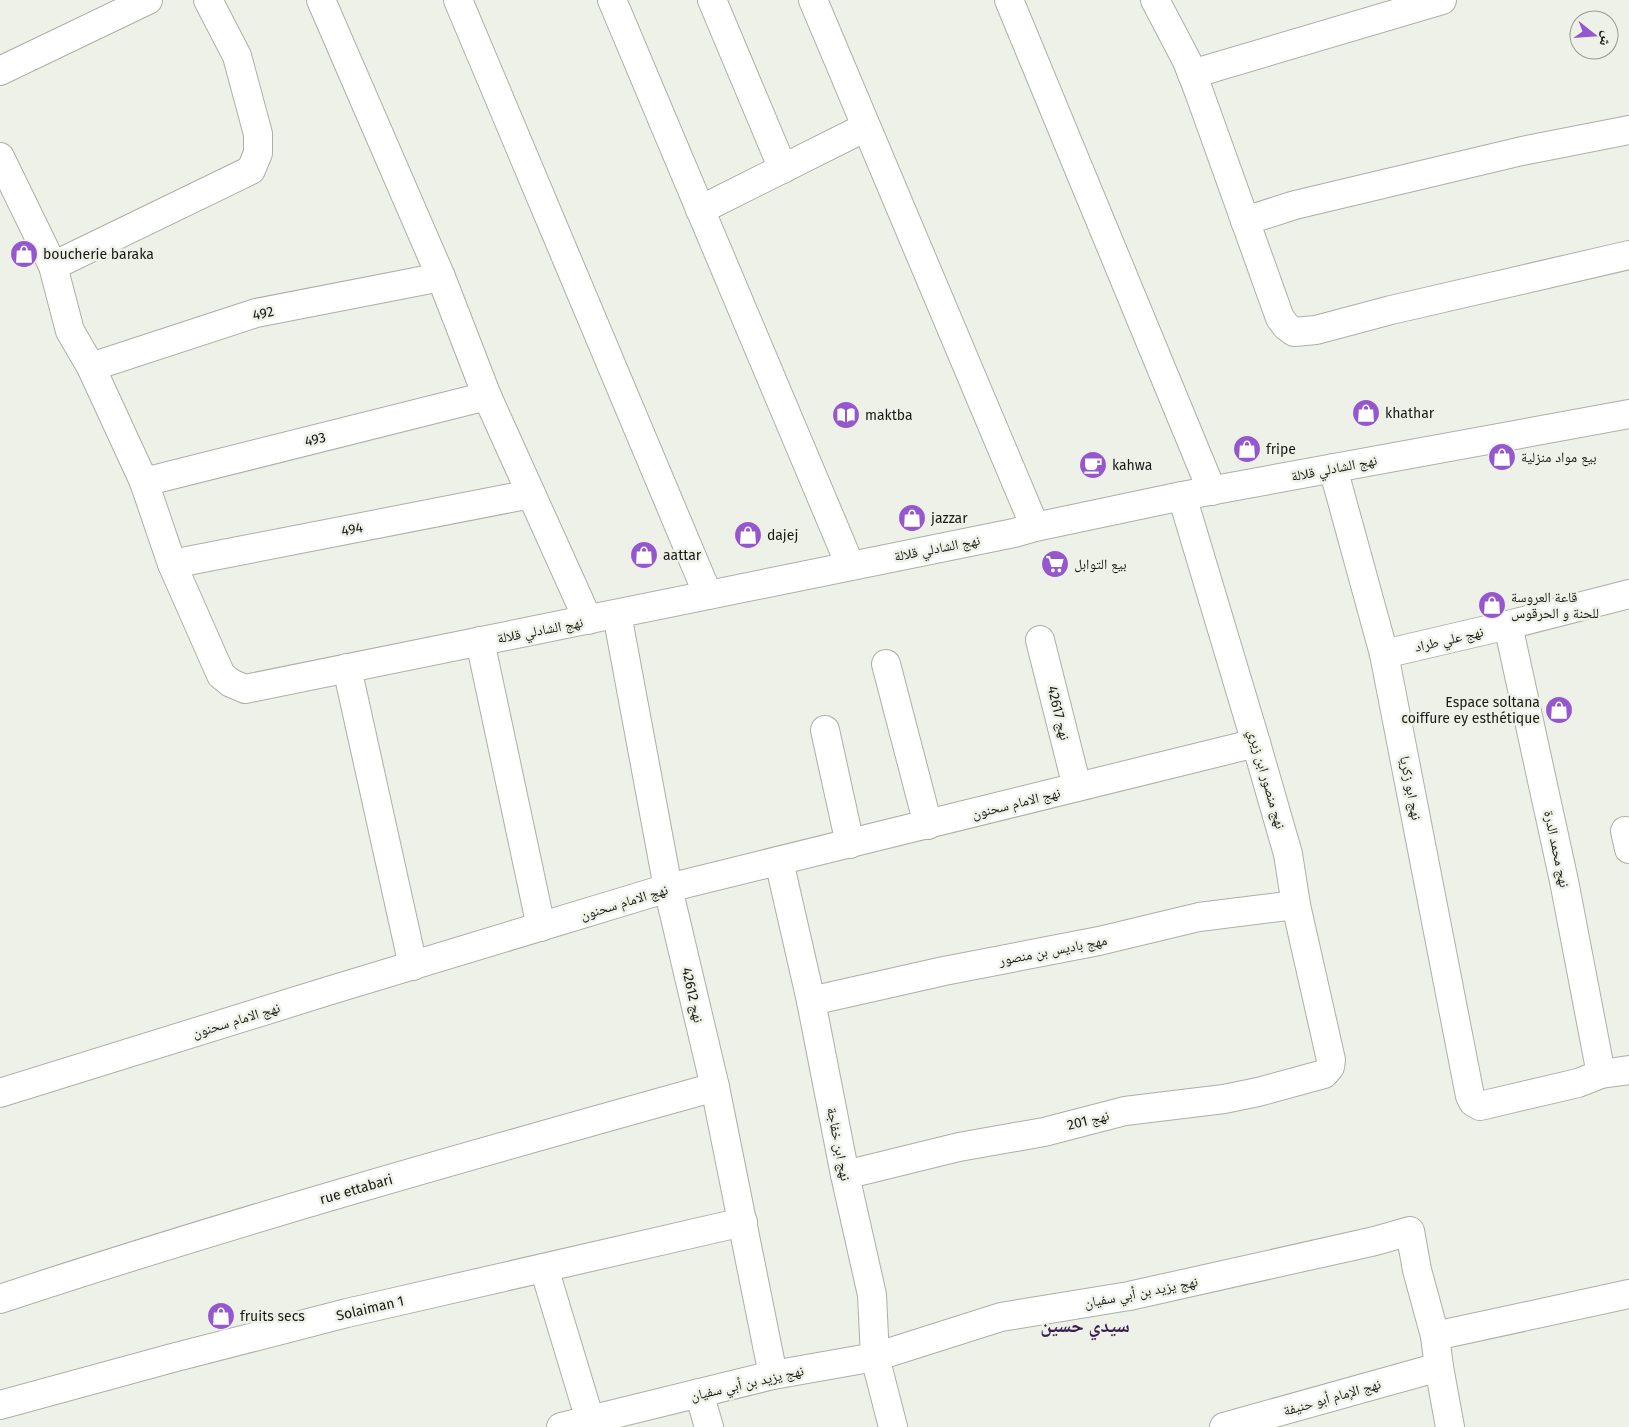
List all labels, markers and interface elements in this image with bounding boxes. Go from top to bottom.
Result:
north arrow [1569,10,1619,60]
text: ش [1596,29,1616,48]
shop icon: boucherie baraka [9,239,39,269]
place label: boucherie baraka [43,246,154,263]
street label: 492 [251,303,275,324]
shop icon: khathar [1351,398,1381,428]
library icon: maktba [831,400,861,430]
place label: khathar [1385,405,1435,422]
place label: maktba [865,407,913,424]
street label: 493 [303,429,327,450]
shop icon: fripe [1232,434,1262,464]
place label: fripe [1266,441,1296,458]
shop icon: بيع مواد منزلية [1487,442,1517,472]
place label: بيع مواد منزلية [1521,449,1597,467]
cafe icon: kahwa [1078,450,1108,480]
street label: نهج الشادلي قلالة [1290,452,1379,488]
place label: kahwa [1112,457,1152,474]
shop icon: jazzar [897,503,927,533]
place label: jazzar [930,510,968,527]
street label: 494 [340,519,365,540]
shop icon: dajej [733,520,763,550]
place label: dajej [767,527,798,544]
street label: نهج الشادلي قلالة [893,532,982,568]
shop icon: aattar [629,540,659,570]
place label: aattar [663,547,702,564]
supermarket icon: بيع التوابل [1040,549,1070,579]
place label: بيع التوابل [1074,556,1127,574]
place label: قاعة العروسة للحنة و الحرقوس [1511,589,1599,622]
shop icon: قاعة العروسة للحنة و الحرقوس [1477,590,1507,620]
street label: نهج الشادلي قلالة [496,614,585,650]
street label: نهج علي طراد [1413,623,1486,658]
street label: نهج 42617 [1043,684,1073,742]
place label: Espace soltana coiffure ey esthétique [1401,694,1540,727]
shop icon: Espace soltana coiffure ey esthétique [1544,695,1574,725]
street label: نهج منصور ابن زيري [1242,727,1289,832]
street label: نهج ابو زكريا [1395,755,1425,822]
street label: نهج الامام سحنون [970,784,1063,824]
street label: نهج محمد الدرة [1539,809,1573,889]
street label: نهج الامام سحنون [578,881,670,925]
street label: مهج باديس بن منصور [997,932,1109,970]
street label: نهج 42612 [677,966,707,1025]
street label: نهج الامام سحنون [190,999,282,1043]
street label: نهج ابن خفاجة [822,1106,854,1183]
street label: نهج 201 [1065,1107,1111,1135]
street label: rue ettabari [318,1171,395,1208]
street label: نهج يزيد بن أبي سفيان [1083,1273,1200,1314]
street label: Solaiman 1 [335,1292,406,1325]
shop icon: fruits secs [206,1301,236,1331]
place label: fruits secs [240,1308,305,1325]
district label: سيدي حسين [1040,1314,1130,1341]
street label: نهج يزيد بن أبي سفيان [689,1362,806,1407]
street label: نهج الإمام أبو حنيفة [1281,1375,1383,1420]

